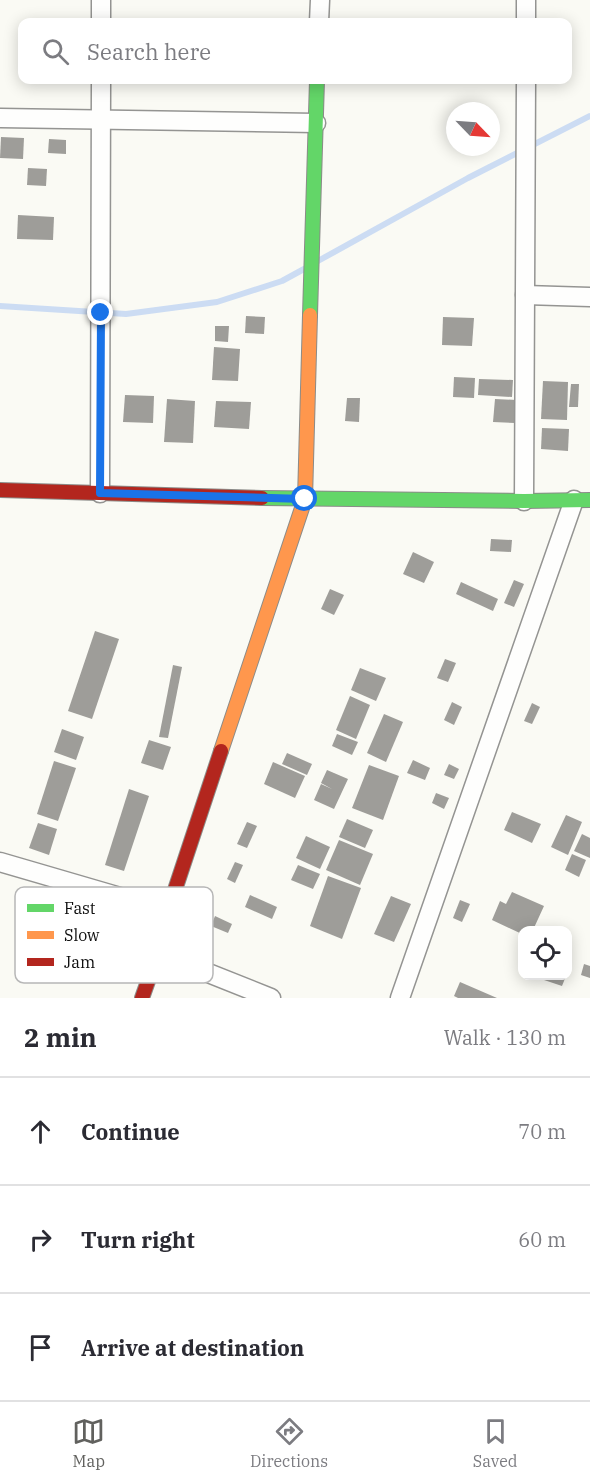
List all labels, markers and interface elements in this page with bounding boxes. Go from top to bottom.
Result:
search box [18,18,572,84]
icon: search [39,35,72,68]
text: Search here [87,37,211,66]
north arrow [446,102,500,156]
route end [87,299,113,325]
route start [291,485,317,511]
legend [15,887,213,983]
text: Fast [64,898,96,918]
text: Slow [64,925,100,945]
map controls [518,926,572,980]
button: locate [518,926,572,980]
text: Jam [64,952,95,972]
text: 2 min [24,1020,97,1054]
text: Walk · 130 m [444,1024,566,1051]
icon: ahead [24,1115,57,1148]
text: Continue [81,1117,180,1146]
text: 70 m [518,1118,566,1145]
icon: right [24,1223,57,1256]
text: Turn right [81,1225,195,1254]
text: 60 m [518,1226,566,1253]
icon: arrive [24,1331,57,1364]
text: Arrive at destination [81,1333,304,1362]
tab: Map [72,1415,105,1471]
tab: Directions [250,1415,328,1471]
tab: Saved [473,1415,518,1471]

